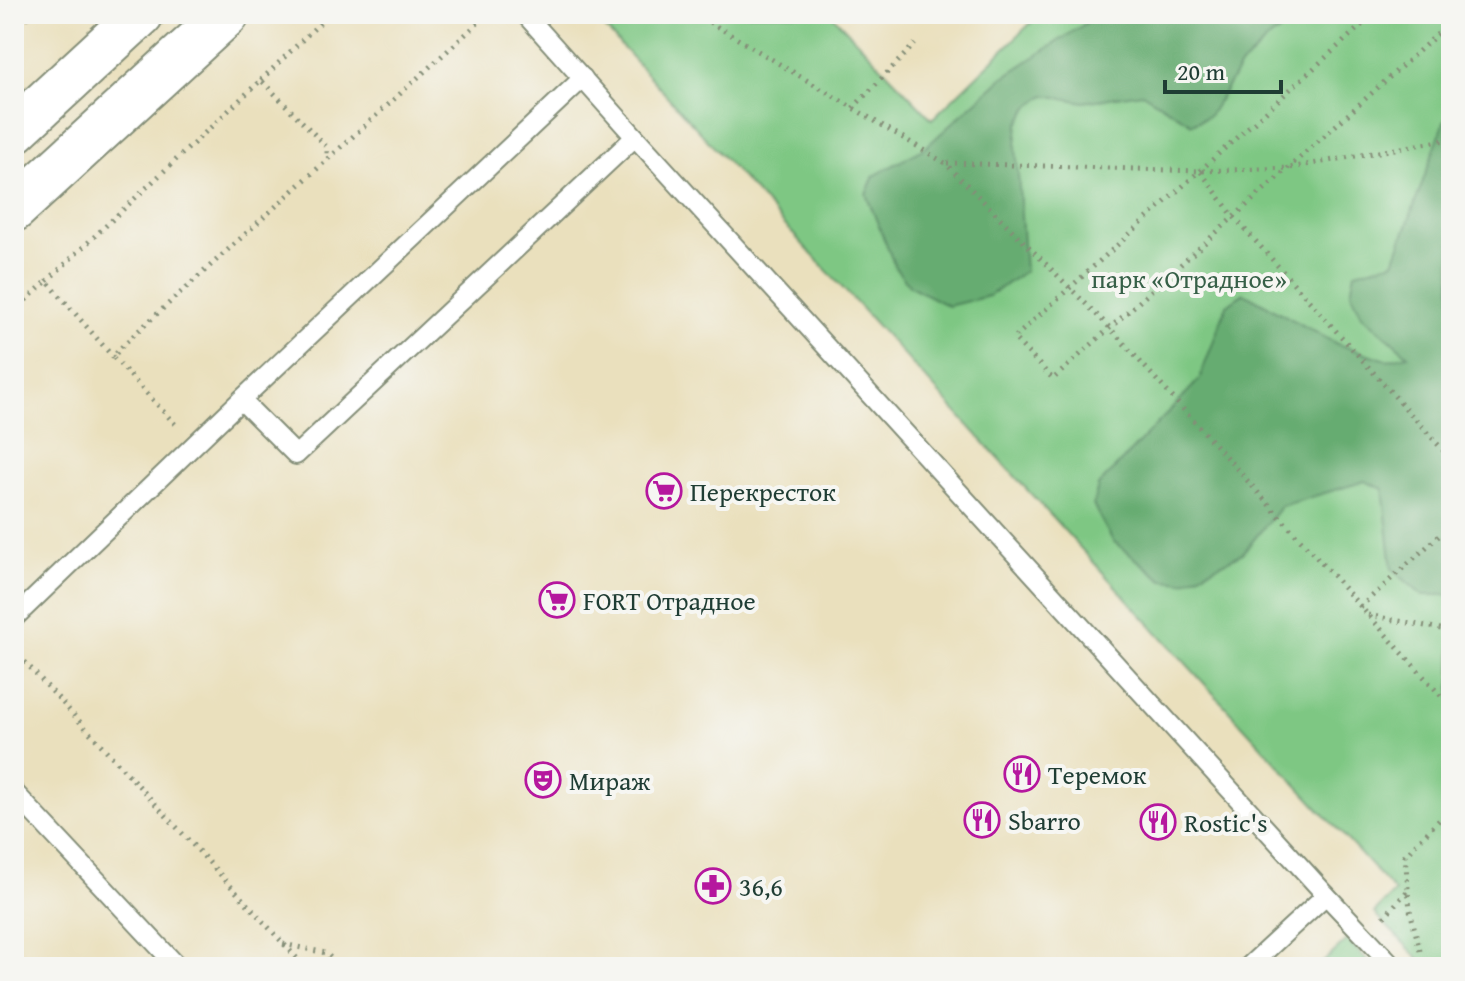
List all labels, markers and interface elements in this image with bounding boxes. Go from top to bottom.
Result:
scale bar [1165,44,1281,94]
text: 20 m [1177,54,1225,89]
park label: парк «Отрадное» [1091,259,1287,298]
supermarket icon: Перекресток [645,472,683,510]
place label: Перекресток [690,472,836,511]
supermarket icon: FORT Отрадное [538,581,576,619]
place label: FORT Отрадное [583,581,756,620]
restaurant icon: Теремок [1003,755,1041,793]
place label: Теремок [1048,755,1147,794]
theatre icon: Мираж [524,761,562,799]
place label: Мираж [569,761,650,800]
restaurant icon: Sbarro [963,801,1001,839]
place label: Sbarro [1008,801,1081,840]
restaurant icon: Rostic's [1139,803,1177,841]
place label: Rostic's [1184,803,1268,842]
pharmacy icon: 36,6 [694,867,732,905]
place label: 36,6 [739,867,783,906]

